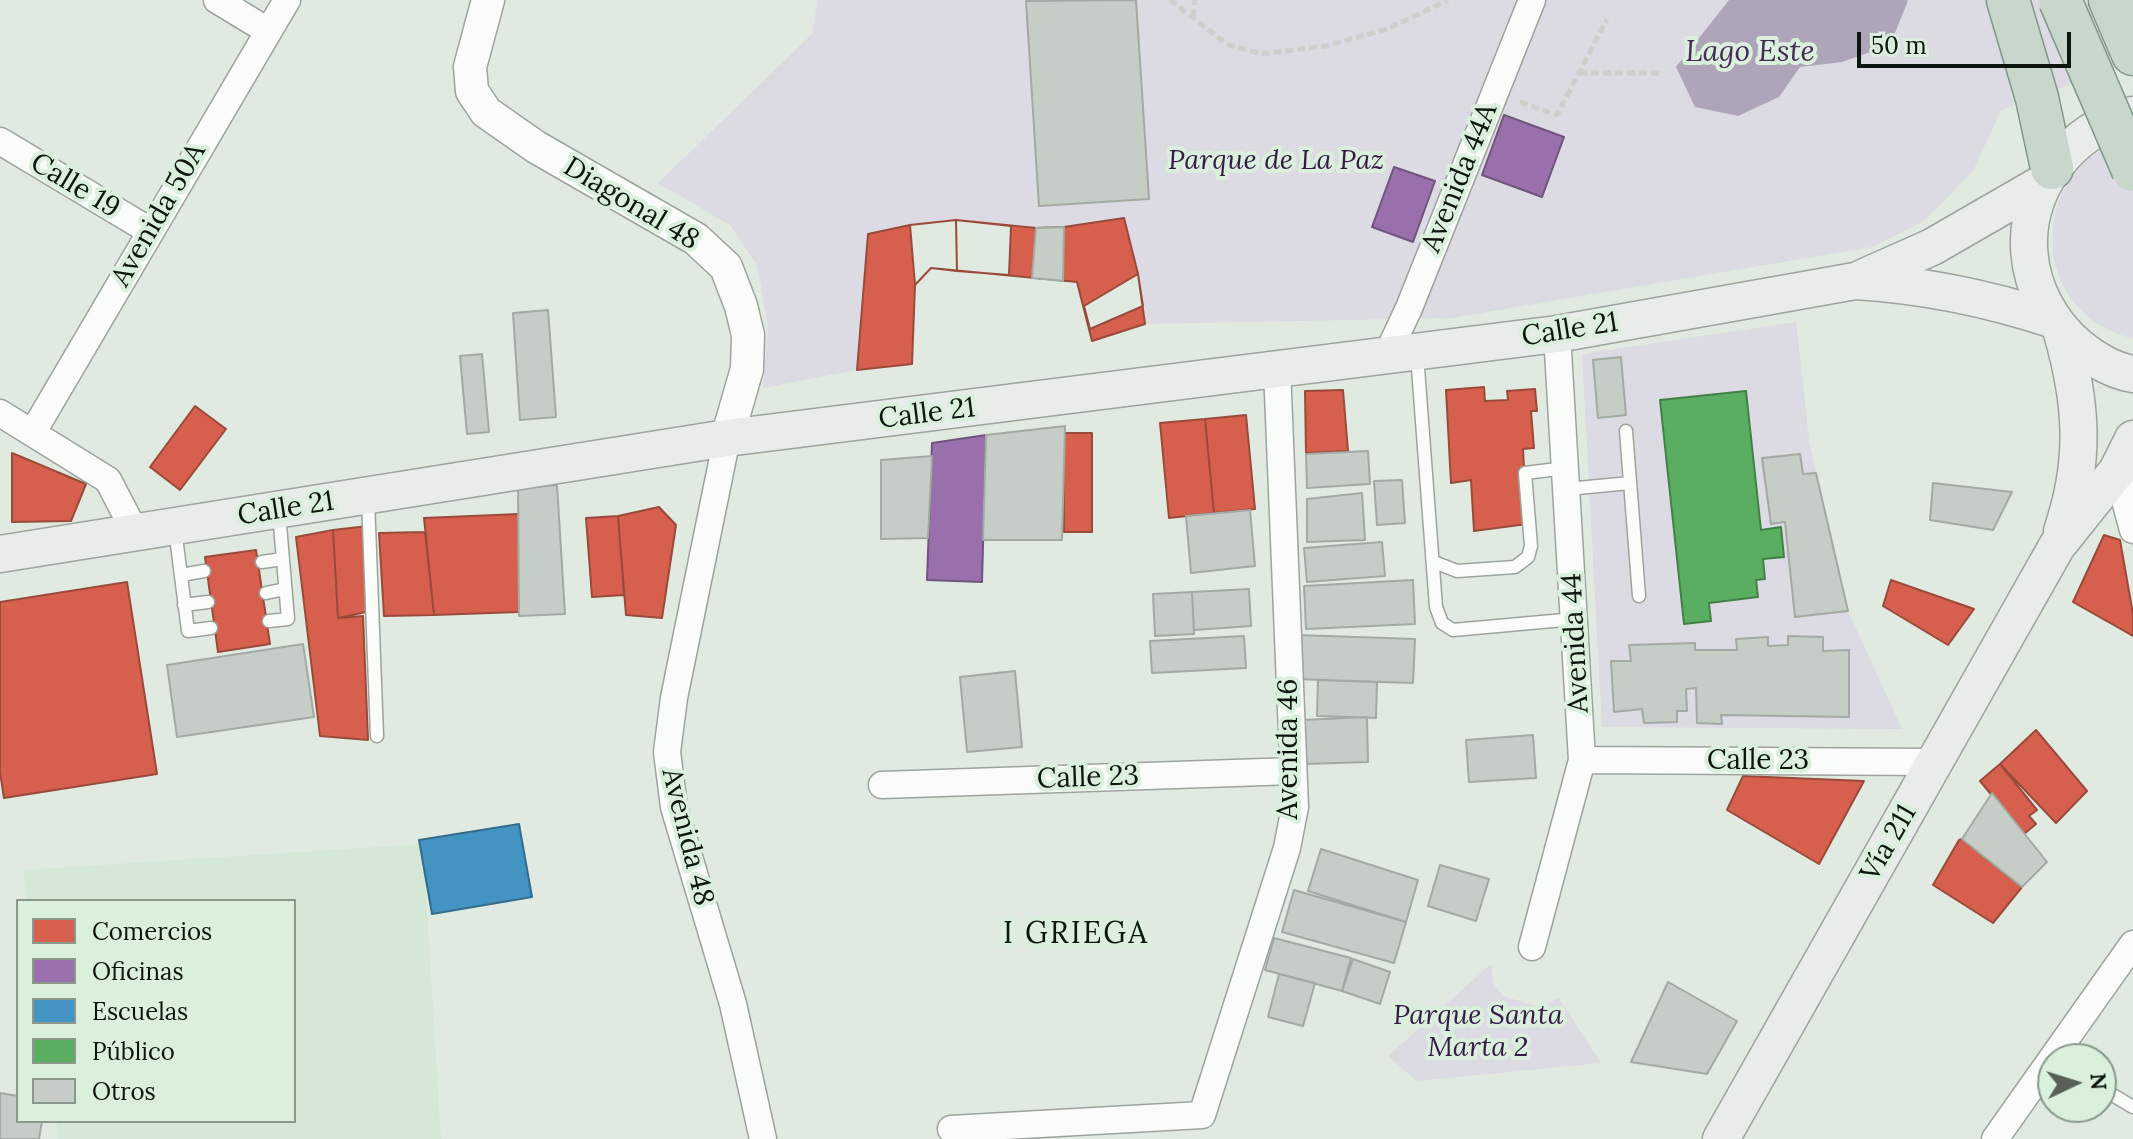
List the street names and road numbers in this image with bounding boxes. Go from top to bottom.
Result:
street label: Avenida 44A [1415,99,1505,257]
street label: Avenida 50A [105,137,213,293]
street label: Calle 19 [24,146,126,226]
street label: Diagonal 48 [557,150,705,258]
street label: Calle 21 [1519,306,1621,354]
street label: Calle 21 [877,391,977,437]
street label: Calle 21 [235,485,337,533]
street label: Avenida 44 [1556,572,1596,714]
street label: Avenida 46 [1272,679,1306,819]
street label: Calle 23 [1707,744,1809,778]
street label: Calle 23 [1036,759,1140,797]
street label: Avenida 48 [654,765,720,909]
street label: Vía 211 [1854,799,1924,887]

